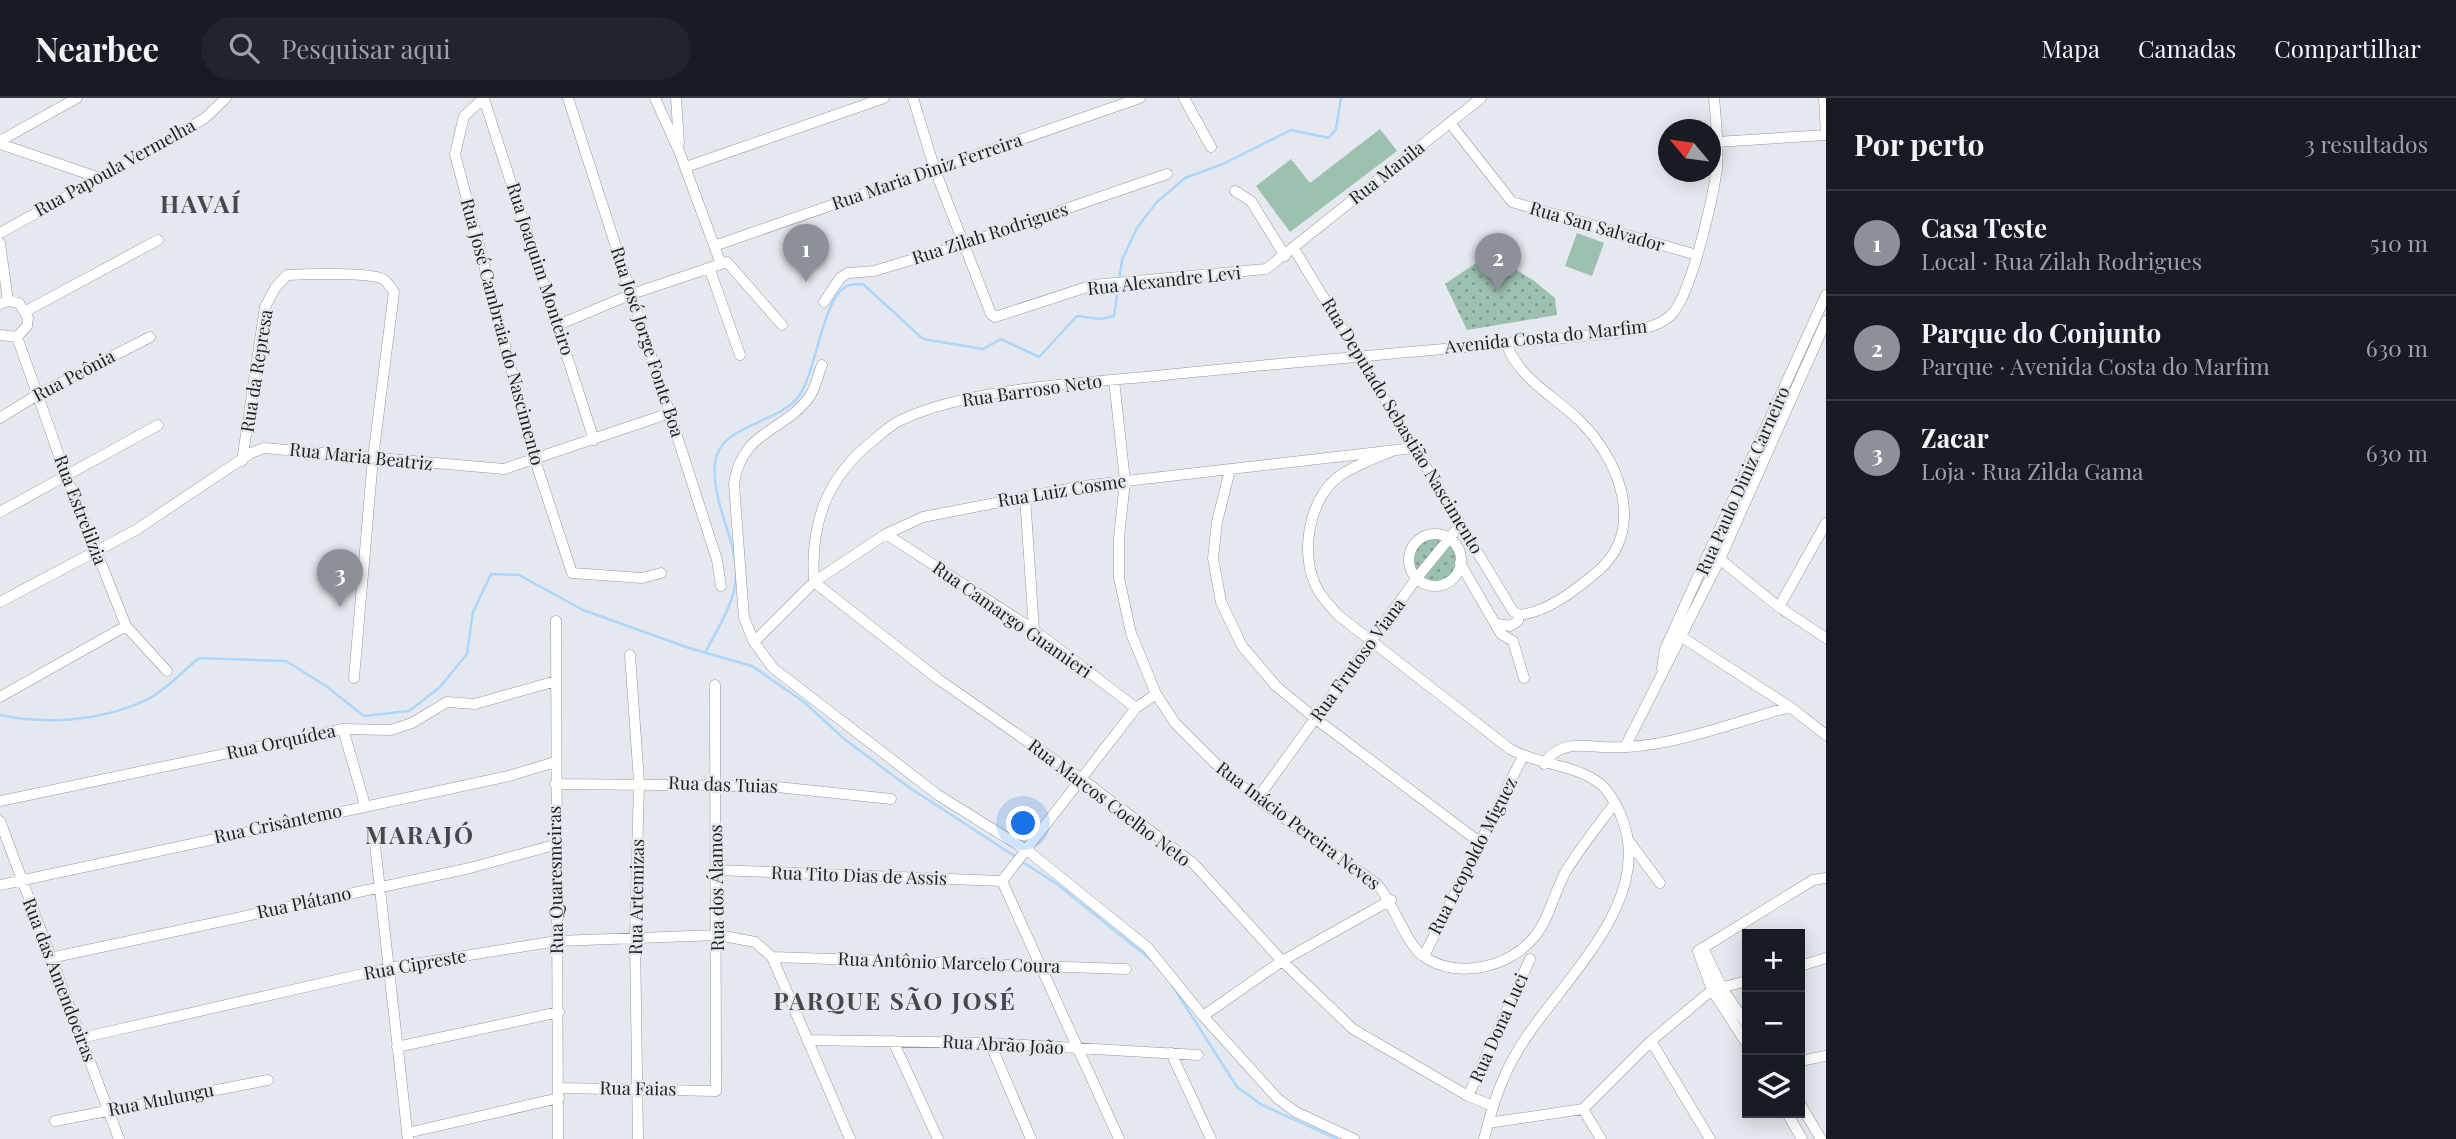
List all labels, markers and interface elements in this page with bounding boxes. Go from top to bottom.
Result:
search box [201,17,691,80]
text: Nearbee [35,26,159,70]
icon: search [225,29,263,67]
text: Pesquisar aqui [281,31,451,66]
text: Mapa [2041,32,2100,64]
text: Camadas [2138,32,2236,64]
text: Compartilhar [2274,32,2421,64]
street label: Rua Papoula Vermelha [30,113,199,221]
north arrow [1658,119,1721,182]
text: Por perto [1854,124,1984,164]
street label: Rua Maria Diniz Ferreira [828,127,1025,215]
text: 3 resultados [2304,128,2428,159]
street label: Rua Manila [1344,135,1429,209]
street label: Rua Joaquim Monteiro [502,179,580,358]
district label: HAVAÍ [160,187,242,219]
street label: Rua San Salvador [1527,195,1667,257]
street label: Rua José Cambraia do Nascimento [456,196,550,468]
street label: Rua Zilah Rodrigues [909,196,1071,270]
text: Casa Teste [1921,210,2047,245]
pin: 1 [783,224,829,282]
text: 1 [1873,227,1881,258]
text: 510 m [2370,227,2428,258]
pin: 2 [1475,233,1521,291]
street label: Rua José Jorge Fonte Boa [606,243,690,440]
text: Local · Rua Zilah Rodrigues [1921,245,2202,276]
street label: Rua Alexandre Levi [1086,260,1242,300]
street label: Rua Deputado Sebastião Nascimento [1317,293,1489,558]
street label: Rua da Represa [234,308,278,434]
street label: Avenida Costa do Marfim [1443,313,1648,359]
text: Parque do Conjunto [1921,315,2161,350]
text: 2 [1871,332,1883,363]
text: 630 m [2366,332,2428,363]
street label: Rua Peônia [28,343,119,407]
text: Parque · Avenida Costa do Marfim [1921,350,2270,381]
street label: Rua Barroso Neto [960,368,1104,412]
street label: Rua Paulo Diniz Carneiro [1690,382,1795,579]
text: Zacar [1921,420,1989,455]
street label: Rua Maria Beatriz [288,437,434,475]
text: 3 [1871,437,1883,468]
text: 630 m [2366,437,2428,468]
street label: Rua Estrelilzia [49,451,113,568]
text: Loja · Rua Zilda Gama [1921,455,2144,486]
street label: Rua Luiz Cosme [996,468,1128,512]
pin: 3 [317,549,363,607]
street label: Rua Camargo Guamieri [928,555,1097,683]
street label: Rua Frutoso Viana [1304,593,1410,726]
street label: Rua Orquídea [224,718,337,764]
street label: Rua Marcos Coelho Neto [1023,733,1196,871]
street label: Rua Inácio Pereira Neves [1212,756,1385,895]
street label: Rua das Tuias [668,770,778,798]
street label: Rua Leopoldo Miguez [1422,773,1522,938]
street label: Rua Crisântemo [212,798,344,848]
street label: Rua Quaresmeiras [542,806,568,954]
your location [1006,806,1040,840]
district label: MARAJÓ [365,818,475,850]
street label: Rua dos Álamos [703,824,729,952]
street label: Rua Artemizas [623,839,649,955]
street label: Rua Tito Dias de Assis [771,860,947,890]
street label: Rua Plátano [254,880,353,924]
street label: Rua das Amendoeiras [18,894,102,1065]
map controls [1742,929,1805,1118]
button: + [1742,929,1805,992]
street label: Rua Cipreste [362,943,468,985]
street label: Rua Antônio Marcelo Coura [837,946,1061,978]
street label: Rua Dona Luci [1463,969,1533,1086]
district label: PARQUE SÃO JOSÉ [773,984,1017,1016]
button: − [1742,992,1805,1055]
street label: Rua Abrão João [942,1029,1065,1059]
button: layers [1742,1055,1805,1118]
street label: Rua Faias [600,1075,677,1101]
street label: Rua Mulungu [106,1077,216,1121]

